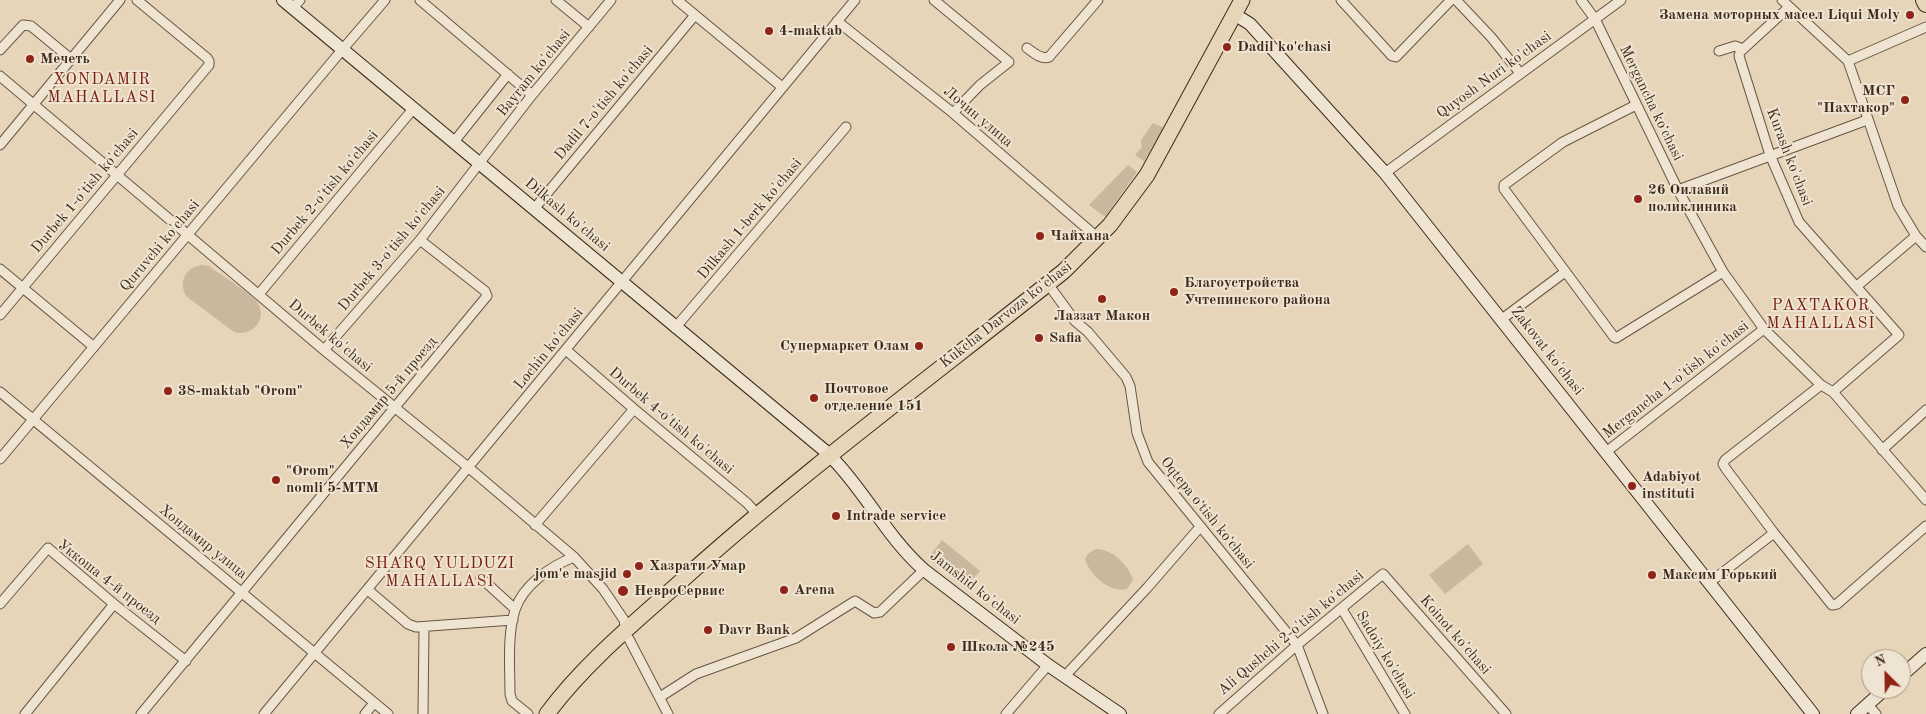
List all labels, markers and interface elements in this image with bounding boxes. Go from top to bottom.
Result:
place label: Замена моторных масел Liqui Moly [1659,6,1900,24]
marker: Замена моторных масел Liqui Moly [1904,9,1916,21]
place label: 4-maktab [779,22,842,40]
marker: 4-maktab [763,25,775,37]
street label: Bayram ko'chasi [493,26,575,120]
street label: Quyosh Nuri ko'chasi [1433,27,1555,123]
place label: Dadil ko'chasi [1237,38,1331,56]
marker: Dadil ko'chasi [1221,41,1233,53]
street label: Dadil 7-o'tish ko'chasi [551,42,657,164]
street label: Mergancha koʻchasi [1615,42,1687,164]
place label: Мечеть [40,50,90,68]
marker: Мечеть [24,53,36,65]
district label: XONDAMIR MAHALLASI [46,70,158,108]
place label: МСГ "Пахтакор" [1817,82,1895,117]
street label: Лочин улица [939,83,1017,151]
marker: МСГ "Пахтакор" [1899,94,1911,106]
street label: Kurash ko'chasi [1762,106,1816,208]
street label: Durbek 1-o'tish ko'chasi [28,125,142,257]
street label: Durbek 2-o'tish ko'chasi [268,127,382,259]
street label: Dilkash 1-berk ko'chasi [694,155,806,283]
street label: Dilkash ko'chasi [521,174,613,256]
place label: 26 Оилавий поликлиника [1648,181,1737,216]
street label: Durbek 3-o'tish ko'chasi [335,183,449,315]
marker: 26 Оилавий поликлиника [1632,193,1644,205]
street label: Quruvchi ko'chasi [116,196,204,296]
place label: Чайхана [1050,227,1110,245]
marker: Чайхана [1034,230,1046,242]
street label: Kukcha Darvoza ko'chasi [936,258,1076,372]
place label: Благоустройства Учтепинского района [1184,274,1331,309]
marker: Благоустройства Учтепинского района [1168,286,1180,298]
marker: Лаззат Макон [1096,293,1108,305]
street label: Durbek ko'chasi [284,296,376,376]
district label: PAXTAKOR MAHALLASI [1765,296,1877,334]
street label: Zakovat ko'chasi [1507,303,1587,399]
street label: Lochin ko'chasi [511,304,587,394]
place label: Лаззат Макон [1054,307,1150,325]
street label: Mergancha 1-o'tish ko'chasi [1599,317,1753,443]
place label: Safia [1049,329,1082,347]
marker: Safia [1033,332,1045,344]
street label: Хондамир 5-й проезд [337,333,441,453]
place label: Супермаркет Олам [780,337,909,355]
marker: Супермаркет Олам [913,340,925,352]
street label: Durbek 4-o'tish ko'chasi [605,364,737,478]
place label: Почтовое отделение 151 [824,380,923,415]
place label: 38-maktab "Orom" [178,382,303,400]
marker: 38-maktab "Orom" [162,385,174,397]
marker: Почтовое отделение 151 [808,392,820,404]
street label: Oqtepa oʻtish koʻchasi [1156,453,1258,573]
place label: "Orom" nomli 5-MTM [286,462,379,497]
place label: Adabiyot instituti [1642,468,1701,503]
marker: "Orom" nomli 5-MTM [270,474,282,486]
marker: Adabiyot instituti [1626,480,1638,492]
street label: Хондамир улица [155,501,251,583]
place label: Intrade service [846,507,946,525]
marker: Intrade service [830,510,842,522]
street label: Уккоша 4-й проезд [54,536,164,628]
street label: Jamshid ko'chasi [926,547,1024,629]
district label: SHARQ YULDUZI MAHALLASI [363,554,517,592]
place label: Хазрати Умар [649,557,746,575]
marker: Хазрати Умар [633,560,645,572]
place label: jom'e masjid [534,565,617,583]
place label: Максим Горький [1662,566,1777,584]
street label: Ali Qushchi 2-o'tish ko'chasi [1214,567,1368,699]
marker: jom'e masjid [621,568,633,580]
marker: Максим Горький [1646,569,1658,581]
place label: Arena [794,581,835,599]
place label: НевроСервис [634,582,725,600]
marker: НевроСервис [616,584,630,598]
marker: Arena [778,584,790,596]
street label: Koinot ko'chasi [1416,592,1494,678]
street label: Sadoiy ko'chasi [1352,608,1418,702]
place label: Davr Bank [718,621,790,639]
marker: Davr Bank [702,624,714,636]
place label: Школа №245 [961,638,1055,656]
marker: Школа №245 [945,641,957,653]
north arrow [1861,649,1911,699]
text: N [1873,653,1888,670]

